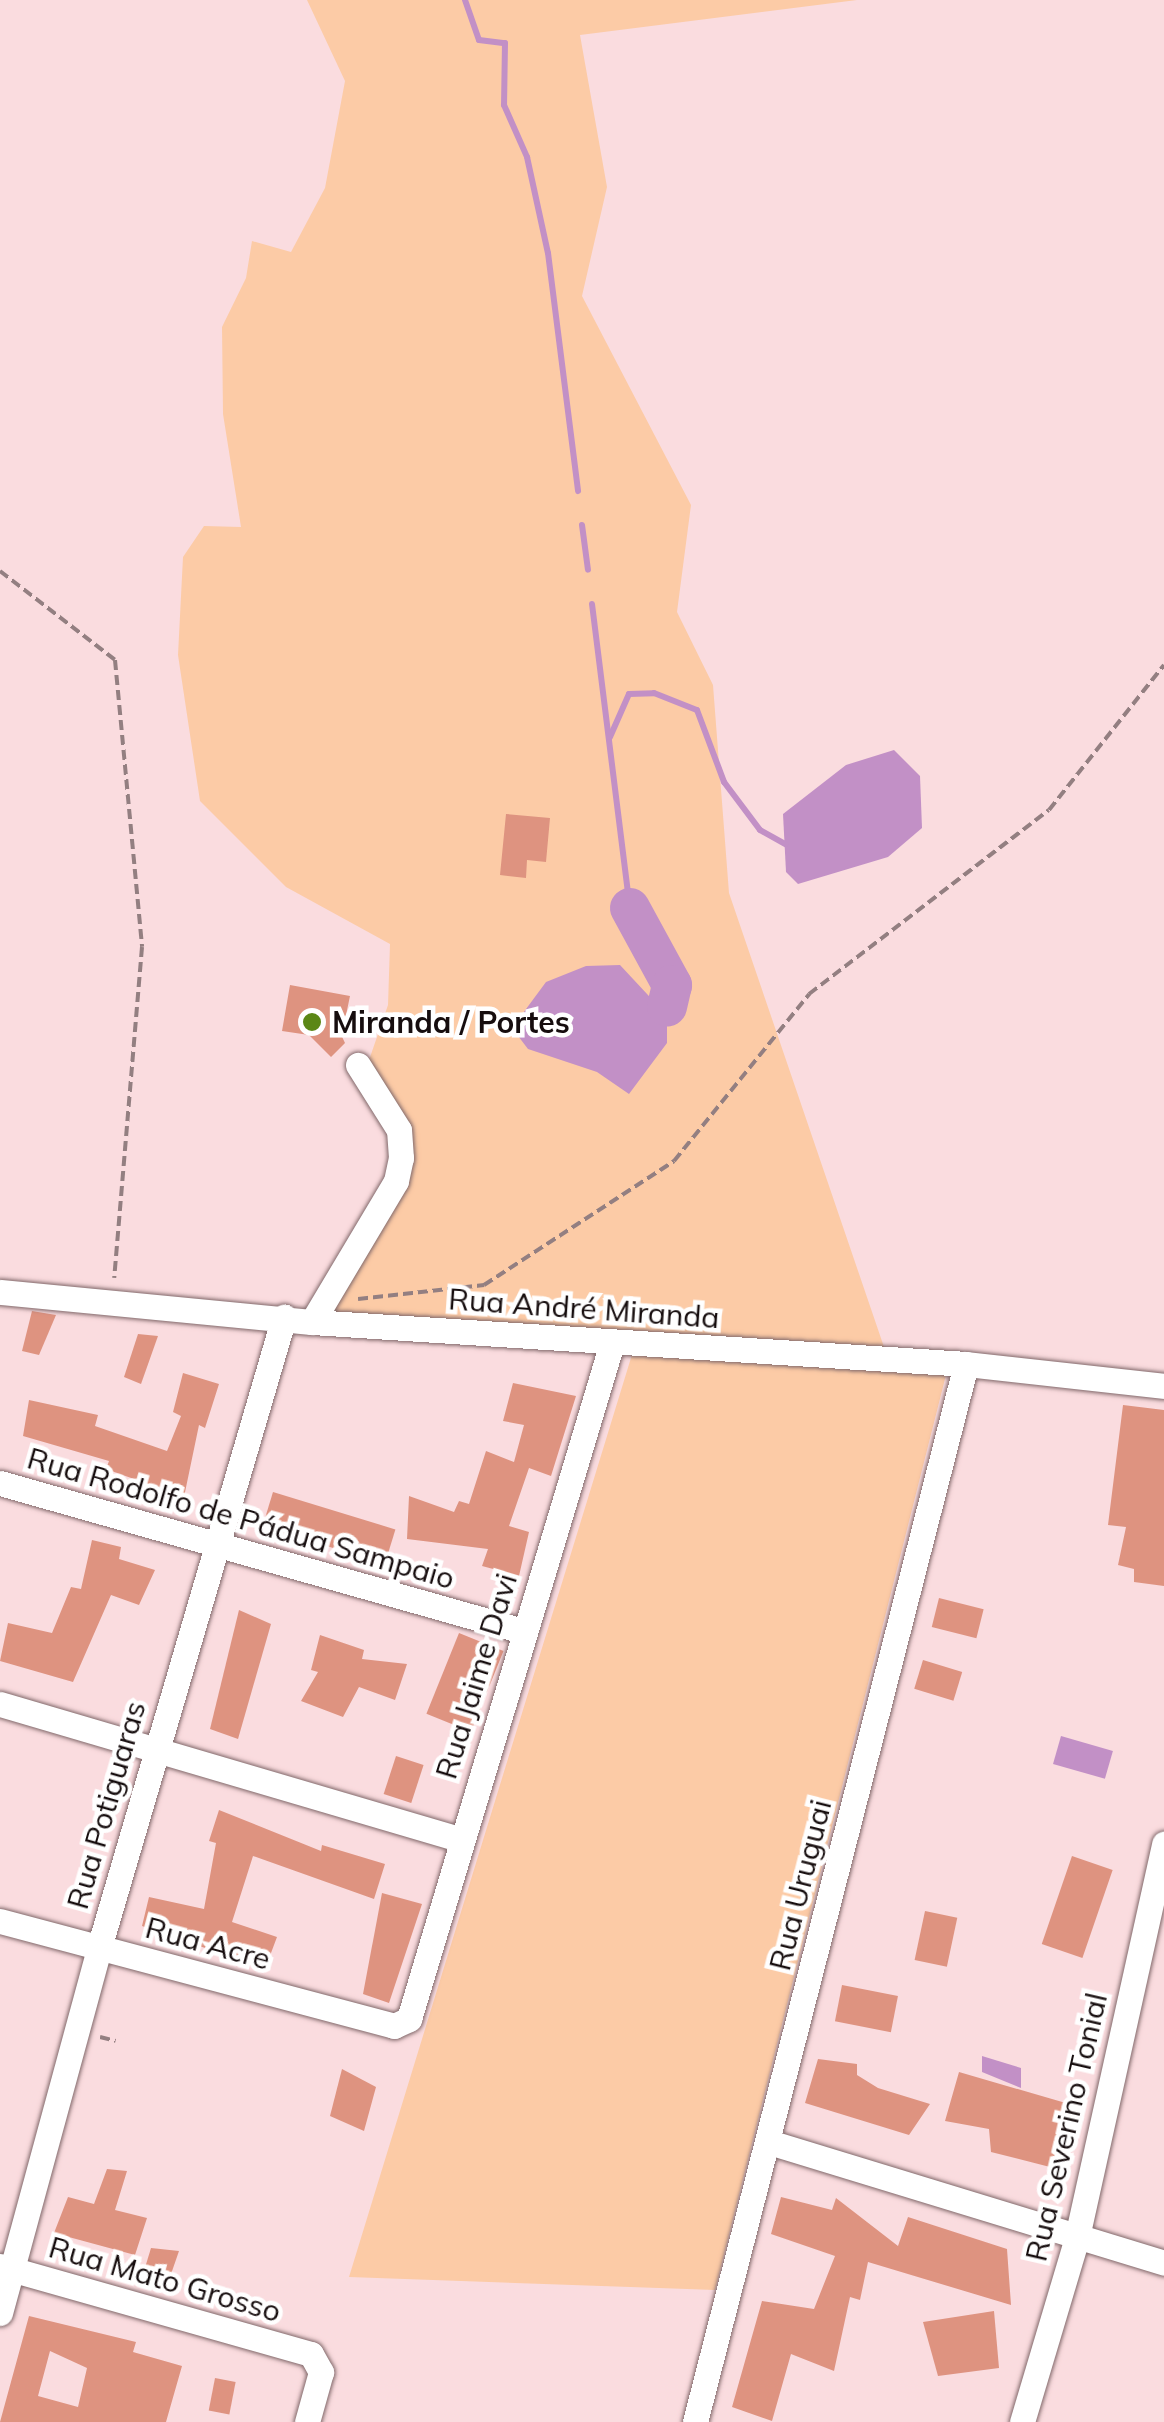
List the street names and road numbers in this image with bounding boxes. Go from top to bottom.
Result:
street label: Rua André Miranda [447,1281,721,1335]
street label: Rua Rodolfo de Pádua Sampaio [23,1440,459,1596]
street label: Rua Jaime Davi [428,1569,524,1783]
street label: Rua Potiguaras [59,1697,153,1913]
street label: Rua Uruguai [761,1796,839,1974]
street label: Rua Acre [142,1909,274,1977]
street label: Rua Severino Tonial [1018,1989,1114,2265]
street label: Rua Mato Grosso [45,2229,285,2329]

